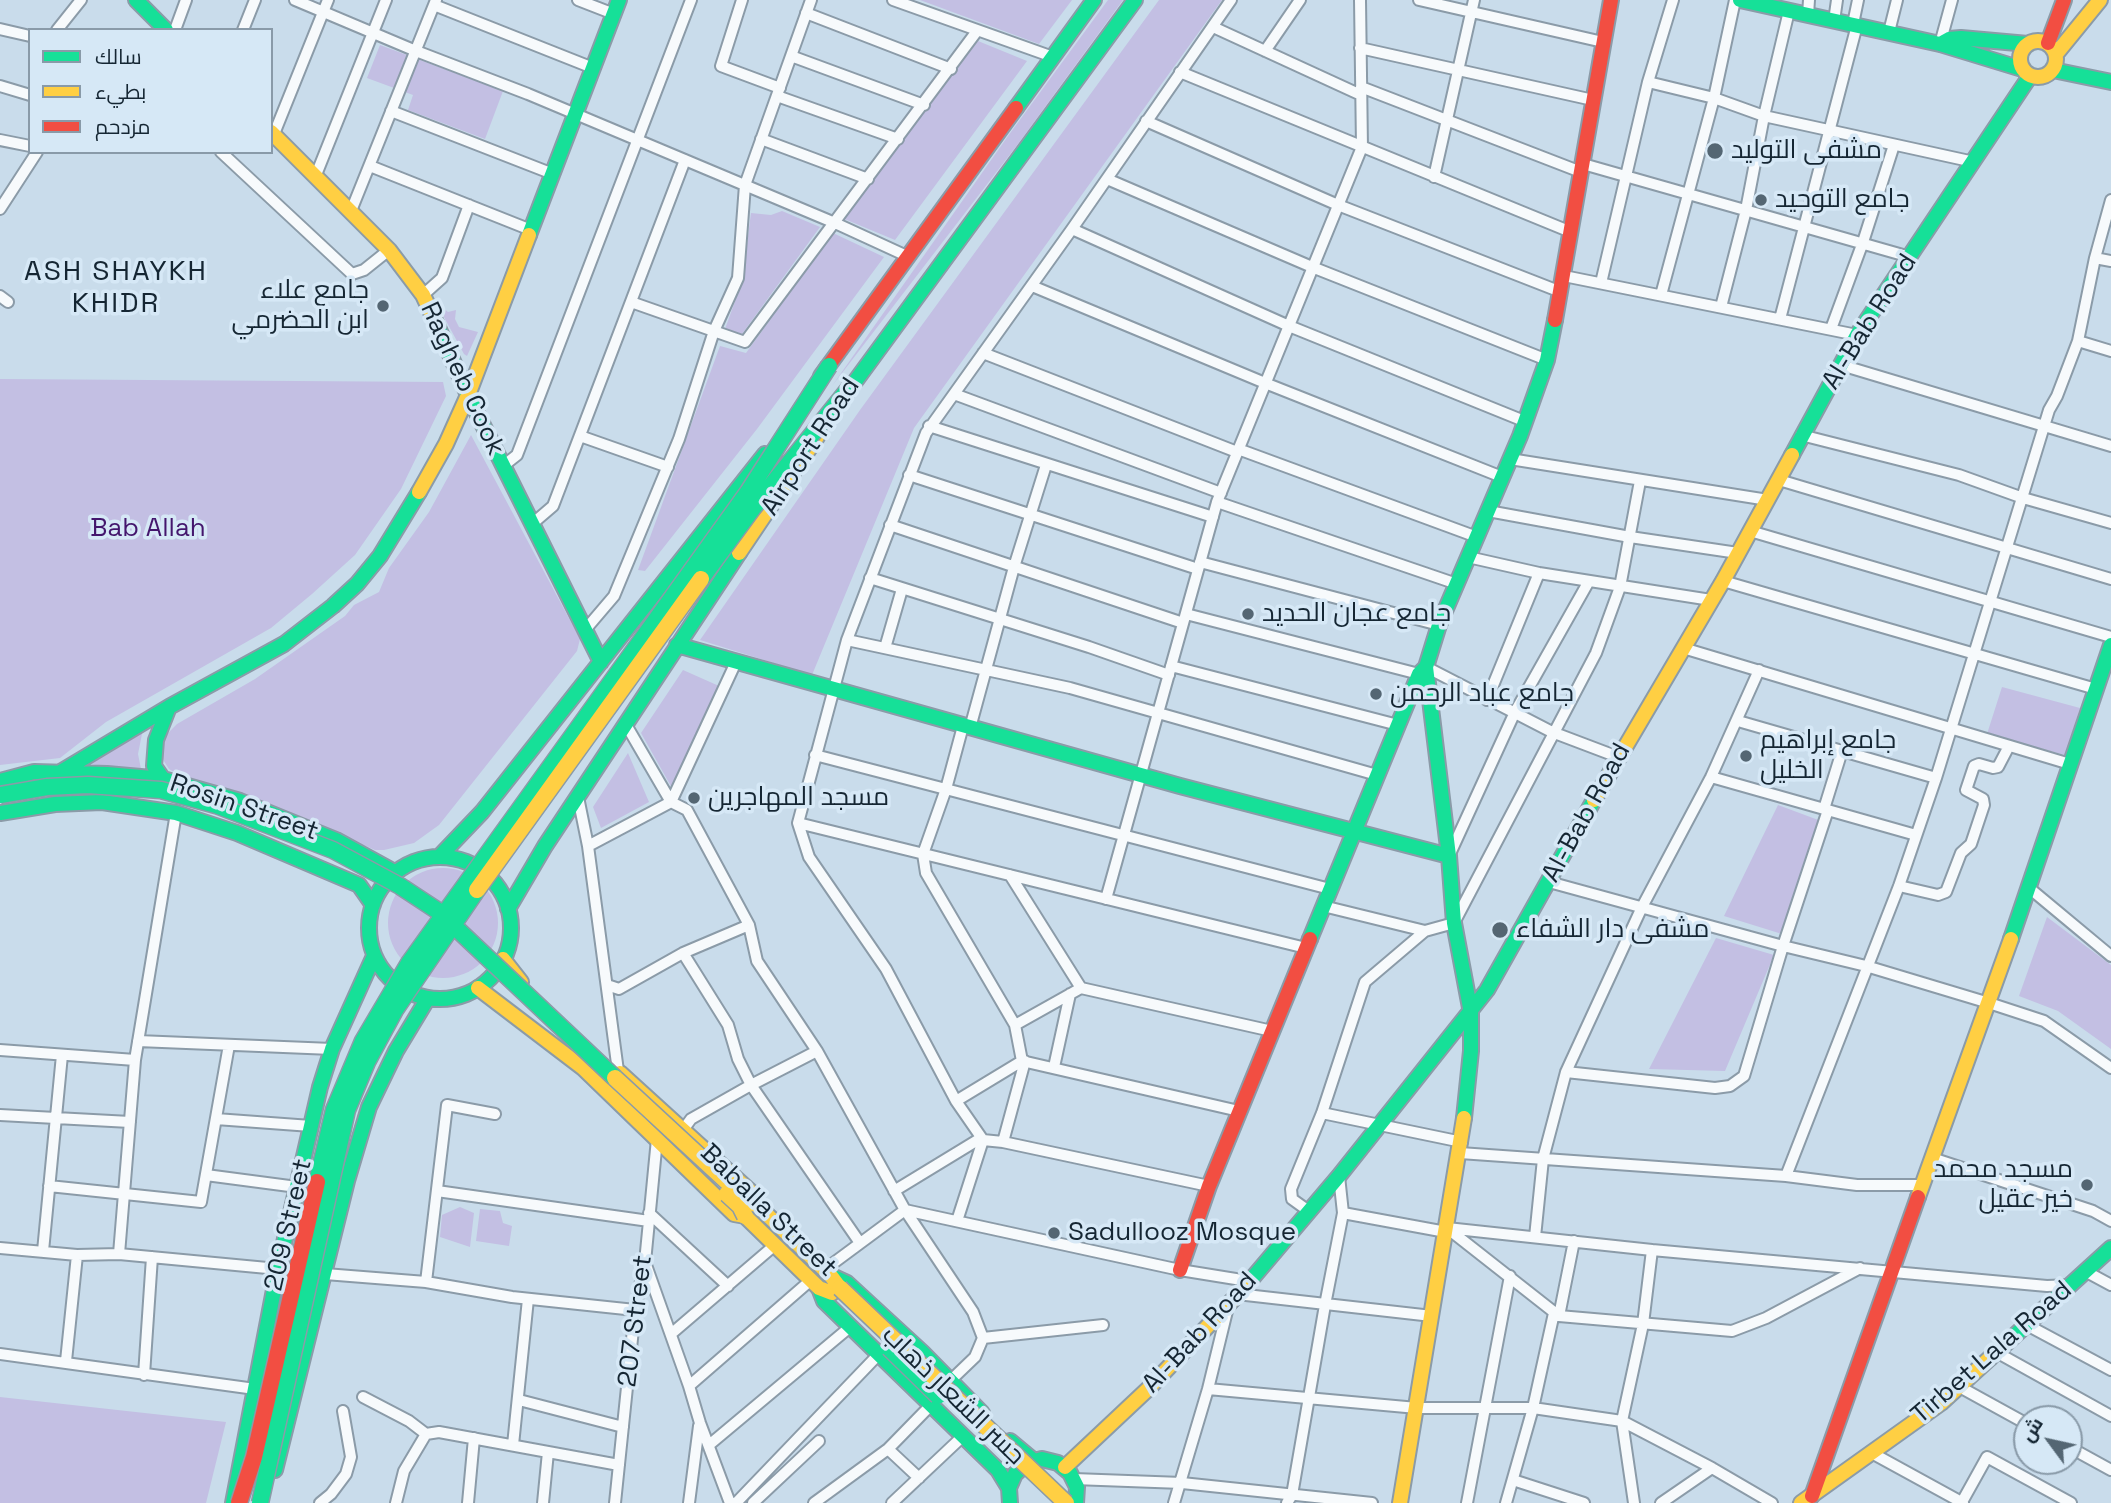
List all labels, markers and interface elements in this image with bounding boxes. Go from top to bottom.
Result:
legend [28,28,273,154]
text: سالك [95,43,142,70]
text: بطيء [95,78,146,105]
text: مزدحم [95,113,150,140]
place label: مشفى التوليد [1731,135,1882,167]
marker: مشفى التوليد [1705,141,1725,161]
place label: جامع التوحيد [1775,184,1910,216]
marker: جامع التوحيد [1753,192,1769,208]
street label: Al-Bab Road [1816,248,1924,396]
district label: ASH SHAYKH KHIDR [25,255,207,321]
place label: جامع علاء ابن الحضرمي [232,275,369,336]
marker: جامع علاء ابن الحضرمي [375,298,391,314]
street label: Ragheb Cook [413,298,511,460]
street label: Airport Road [755,372,867,522]
park label: Bab Allah [90,513,206,545]
place label: جامع عجان الحديد [1262,598,1451,630]
marker: جامع عجان الحديد [1240,606,1256,622]
place label: جامع عباد الرحمن [1390,678,1574,710]
marker: جامع عباد الرحمن [1368,686,1384,702]
place label: جامع إبراهيم الخليل [1760,725,1896,786]
street label: Al-Bab Road [1536,738,1638,888]
marker: جامع إبراهيم الخليل [1738,748,1754,764]
street label: Rosin Street [166,768,322,848]
place label: مسجد المهاجرين [708,782,889,814]
marker: مسجد المهاجرين [686,790,702,806]
place label: مشفى دار الشفاء [1516,914,1709,946]
marker: مشفى دار الشفاء [1490,920,1510,940]
street label: Baballa Street [693,1138,843,1284]
place label: مسجد محمد خير عقيل [1934,1154,2073,1216]
street label: 209 Street [259,1156,319,1294]
marker: مسجد محمد خير عقيل [2079,1177,2095,1193]
place label: Sadullooz Mosque [1068,1217,1296,1249]
marker: Sadullooz Mosque [1046,1225,1062,1241]
street label: 207 Street [612,1253,660,1389]
street label: Al-Bab Road [1136,1266,1264,1400]
street label: Tirbet Lala Road [1905,1275,2079,1431]
street label: جسر الشعار ذهاب [875,1320,1031,1472]
north arrow [2013,1405,2083,1475]
text: ش [2015,1412,2049,1446]

